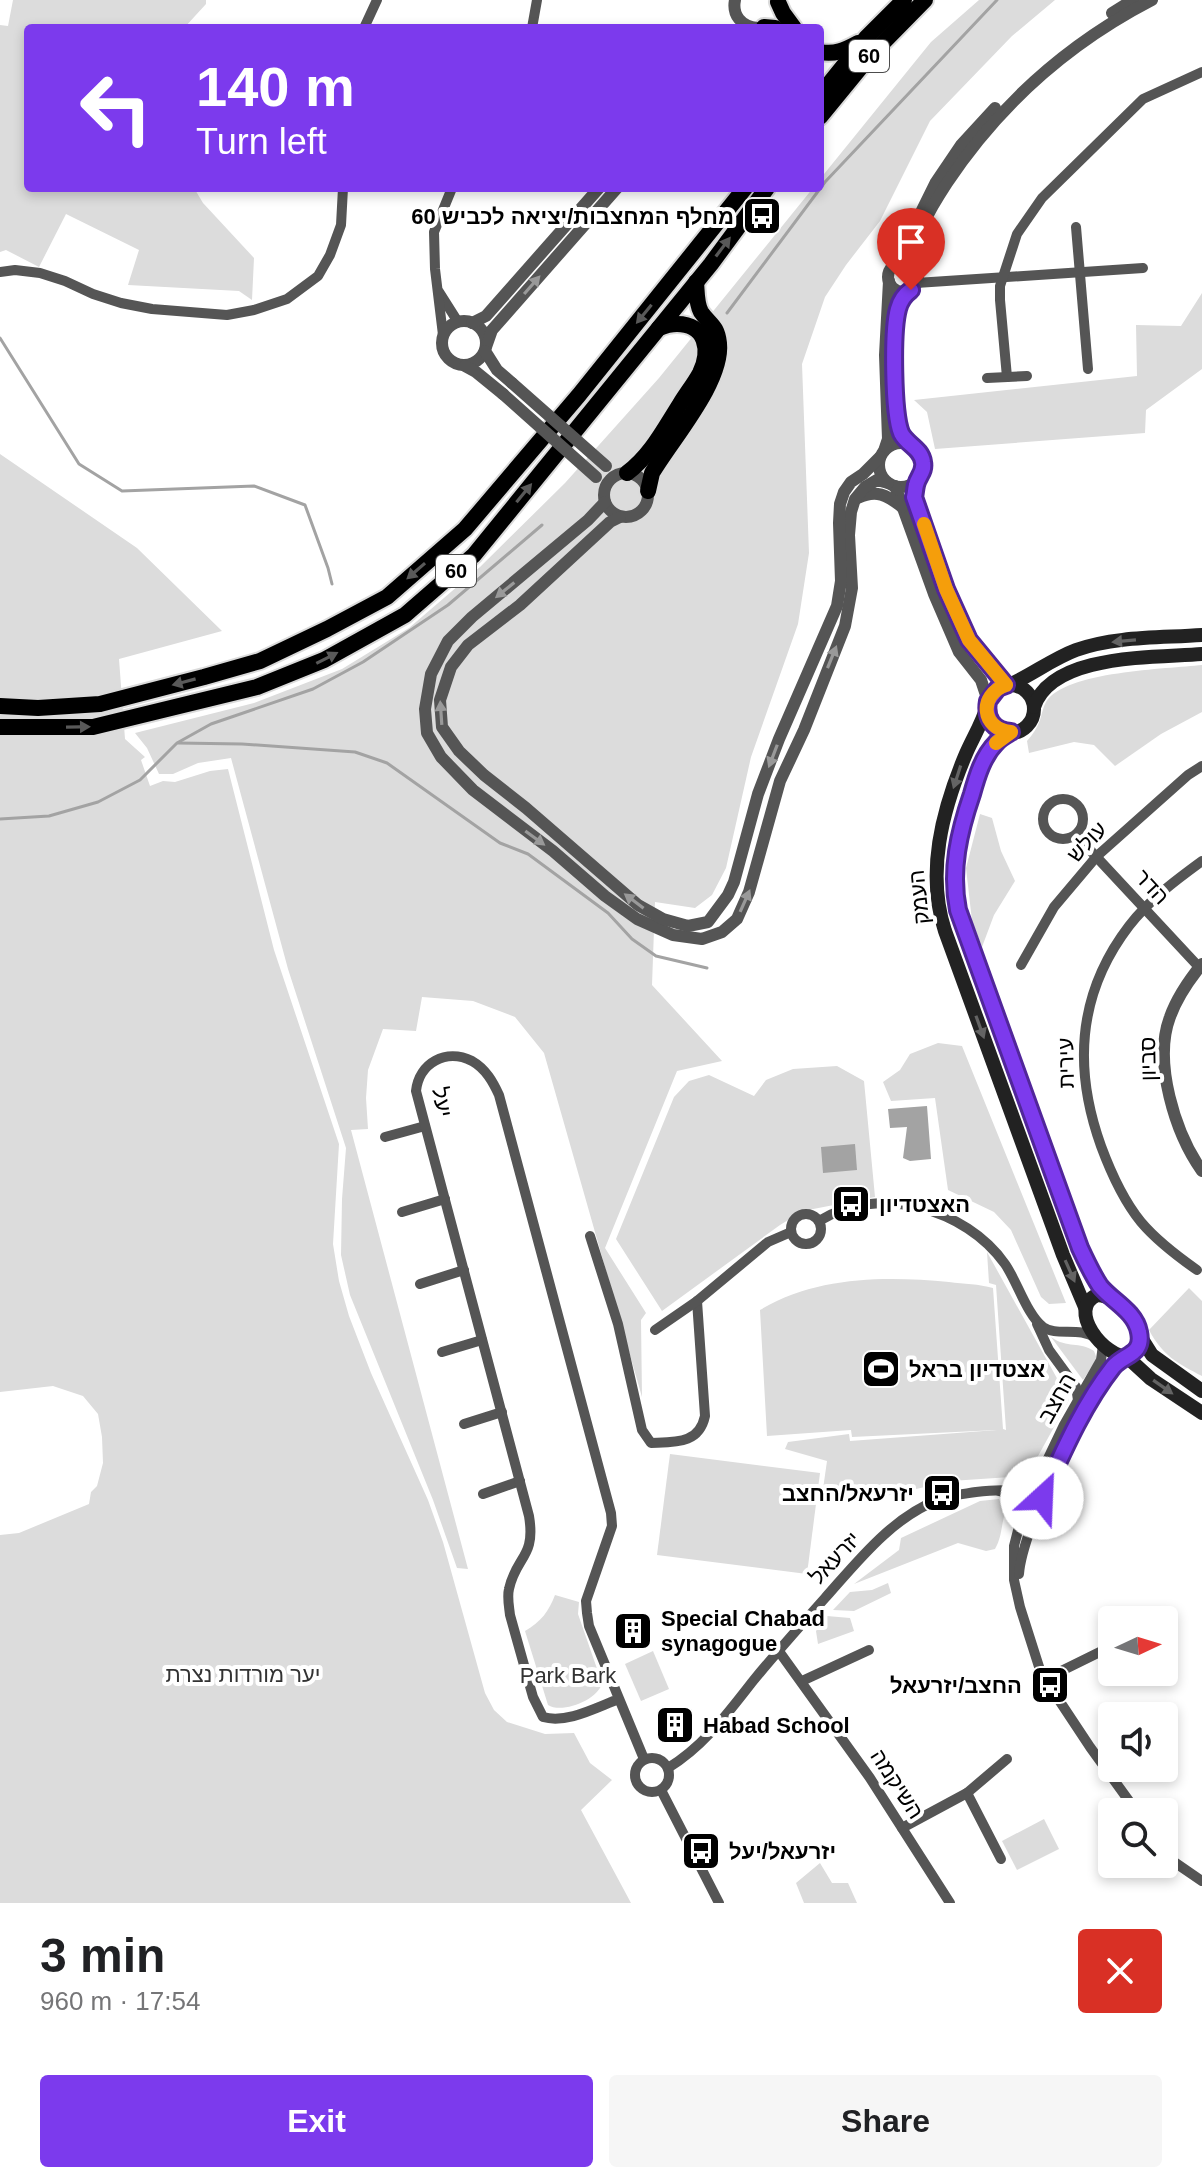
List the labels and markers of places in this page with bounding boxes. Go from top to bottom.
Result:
bus stop icon: מחלף המחצבות/יציאה לכביש 60 [741,195,783,237]
place label: מחלף המחצבות/יציאה לכביש 60 [411,204,734,229]
pin [877,208,945,290]
bus stop icon: האצטדיון [830,1183,872,1225]
place label: האצטדיון [879,1192,970,1217]
sports icon: אצטדיון בראל [860,1348,902,1390]
place label: אצטדיון בראל [909,1357,1045,1382]
bus stop icon: יזרעאל/החצב [921,1472,963,1514]
place label: יזרעאל/החצב [782,1481,914,1506]
place label: Special Chabad synagogue [661,1606,825,1656]
building icon: Special Chabad synagogue [612,1610,654,1652]
bus stop icon: החצב/יזרעאל [1029,1664,1071,1706]
place label: החצב/יזרעאל [890,1673,1022,1698]
building icon: Habad School [654,1704,696,1746]
place label: Habad School [703,1713,850,1738]
bus stop icon: יזרעאל/יעל [680,1830,722,1872]
place label: יזרעאל/יעל [729,1839,836,1864]

